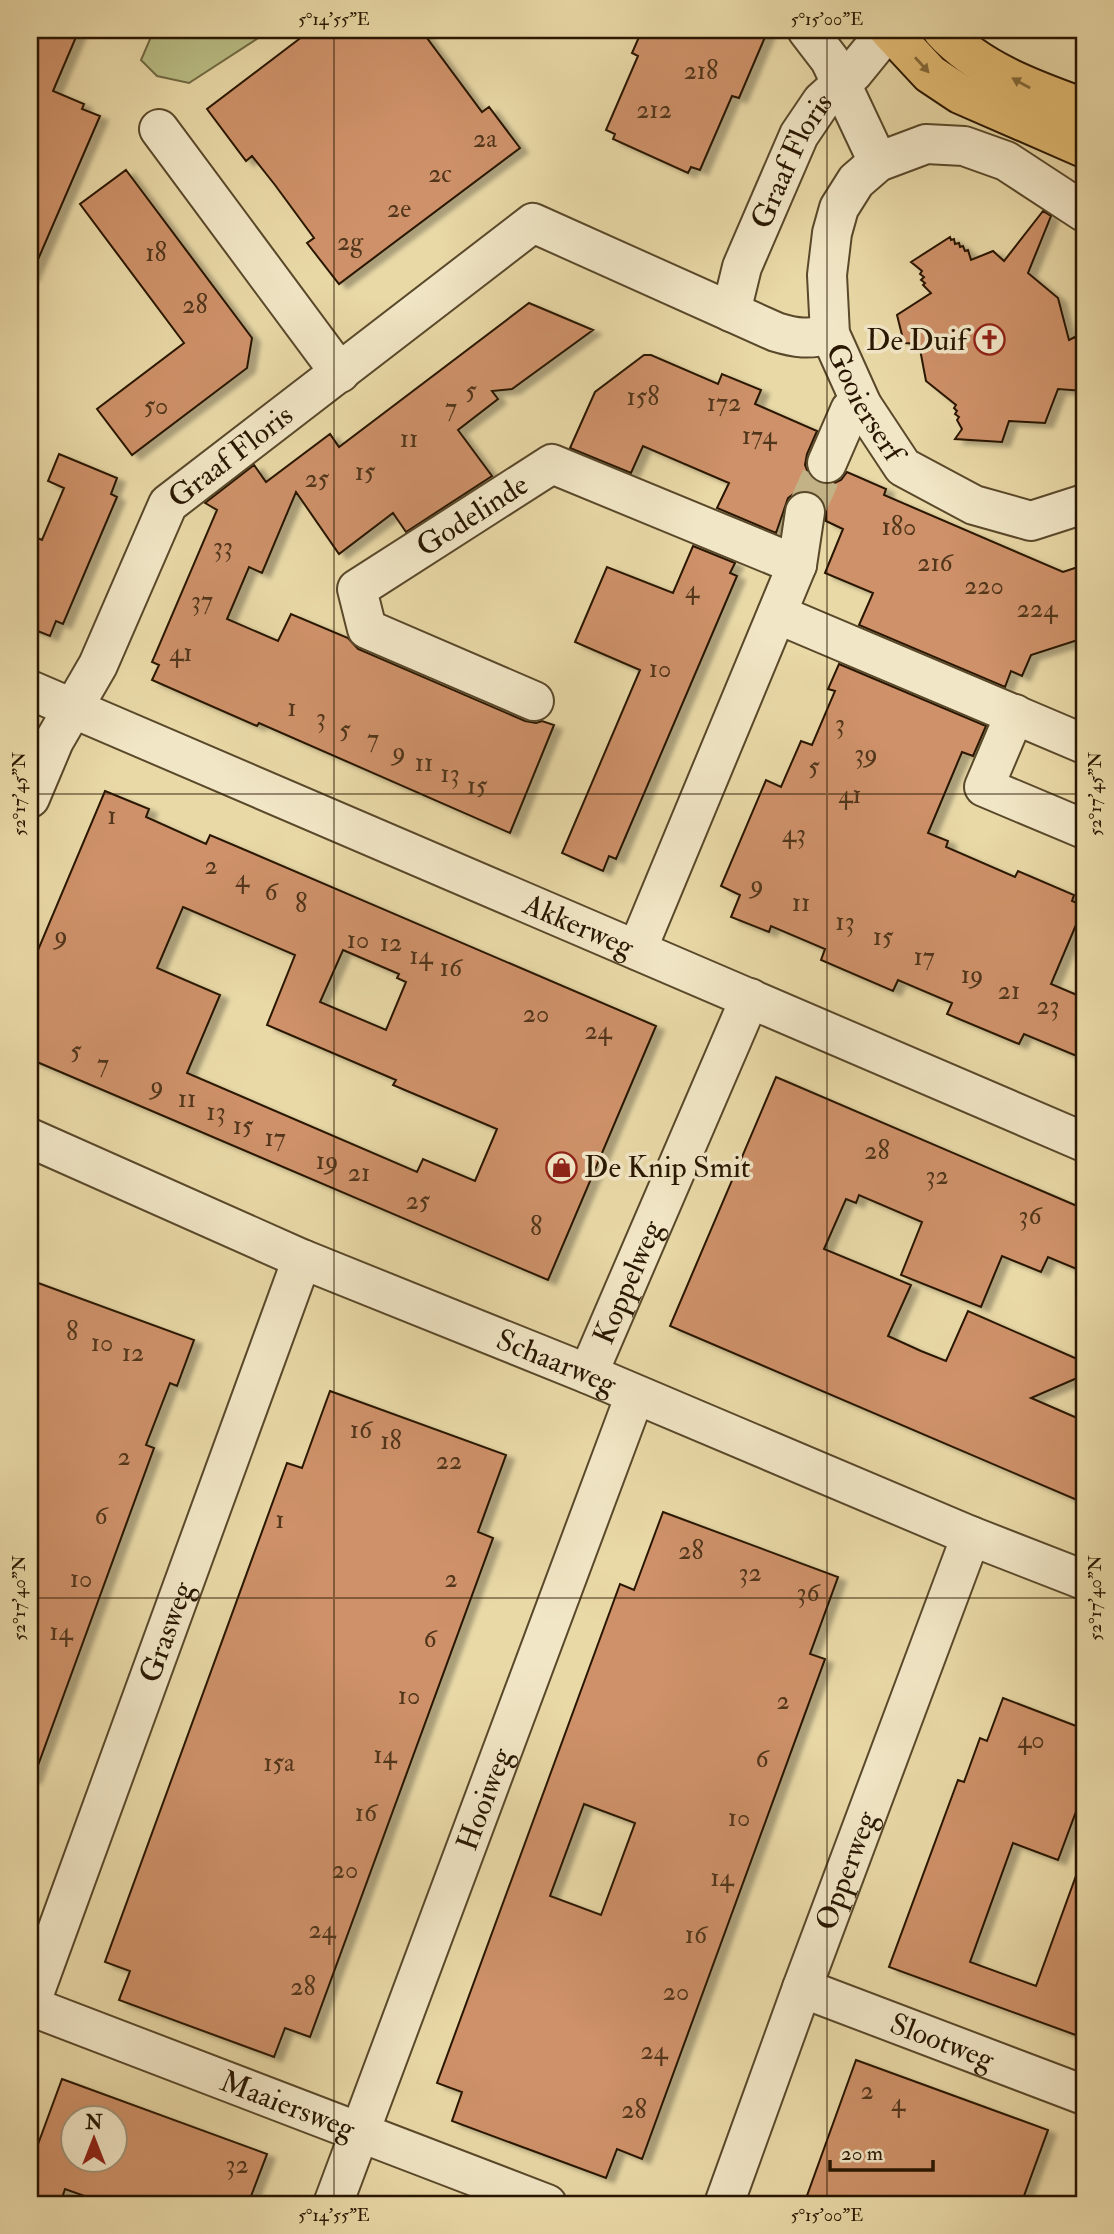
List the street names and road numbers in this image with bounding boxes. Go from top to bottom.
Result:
street label: Graaf Floris [742,83,839,234]
street label: Gooierserf [818,337,915,472]
street label: Graaf Floris [161,396,300,516]
street label: Godelinde [409,466,535,565]
street label: Akkerweg [517,885,641,966]
street label: Koppelweg [585,1214,671,1350]
street label: Schaarweg [491,1321,623,1403]
street label: Grasweg [131,1575,202,1688]
street label: Hooiweg [448,1742,520,1856]
street label: Opperweg [807,1805,885,1935]
street label: Slootweg [885,2005,1001,2078]
street label: Maaiersweg [215,2062,361,2148]

